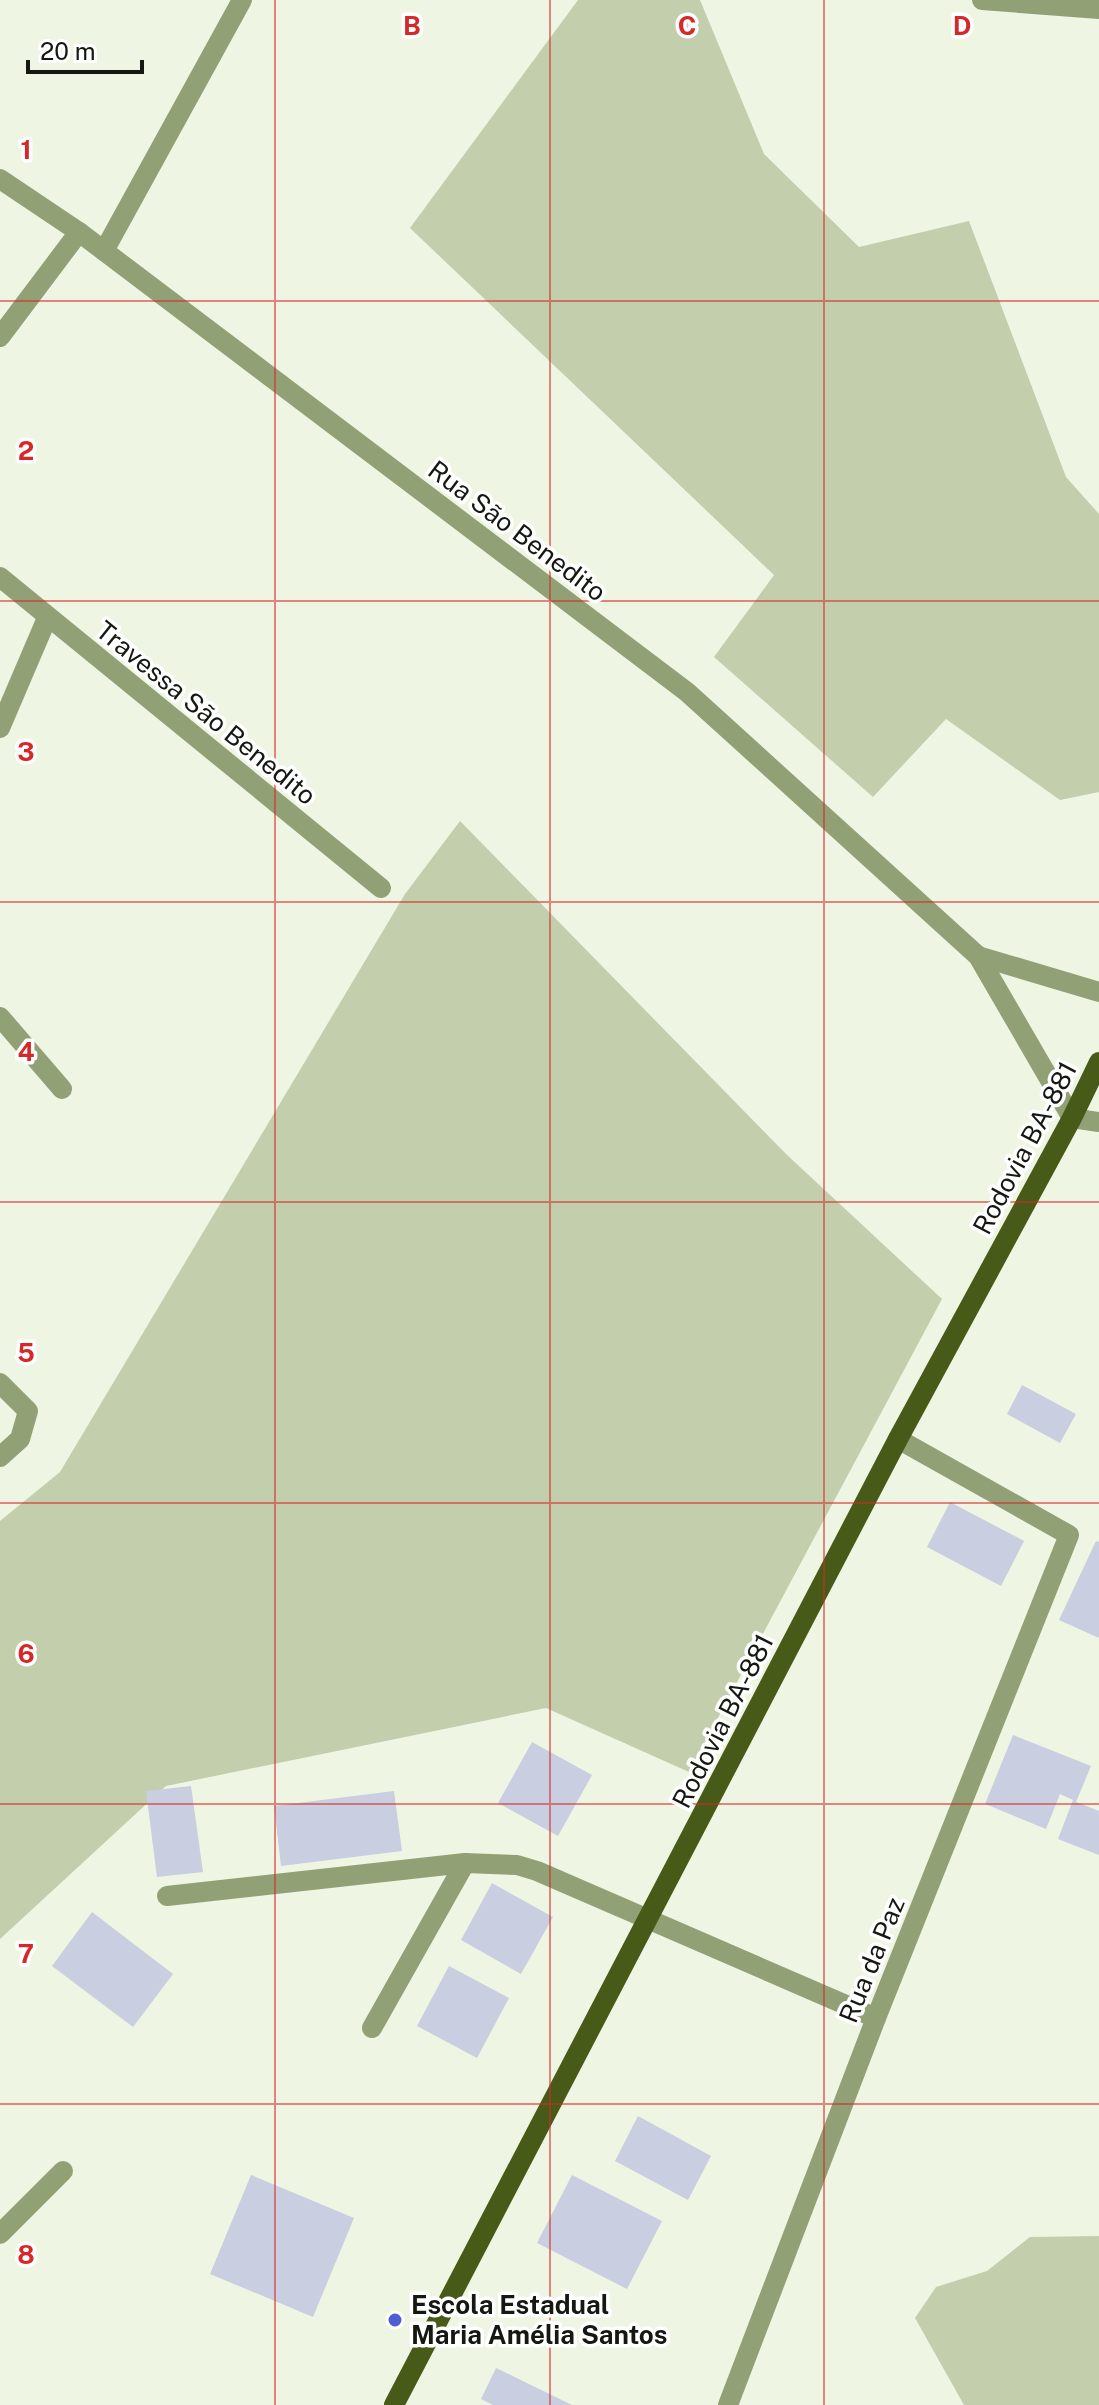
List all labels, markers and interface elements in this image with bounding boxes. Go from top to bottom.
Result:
text: B [403,10,421,41]
text: C [678,10,696,41]
text: D [953,10,971,41]
scale bar [28,24,142,74]
text: 20 m [40,37,96,65]
text: 1 [20,134,32,165]
text: 2 [18,435,34,466]
street label: Rua São Benedito [422,454,612,607]
street label: Travessa São Benedito [90,614,322,811]
text: 3 [17,736,35,767]
text: 4 [17,1036,35,1067]
street label: Rodovia BA-881 [966,1056,1083,1239]
text: 5 [17,1337,35,1368]
street label: Rodovia BA-881 [665,1629,780,1813]
text: 6 [17,1638,35,1669]
street label: Rua da Paz [832,1893,911,2027]
text: 7 [18,1938,34,1969]
text: 8 [17,2239,35,2270]
place label: Escola Estadual Maria Amélia Santos [411,2289,667,2350]
marker: Escola Estadual Maria Amélia Santos [386,2311,404,2329]

